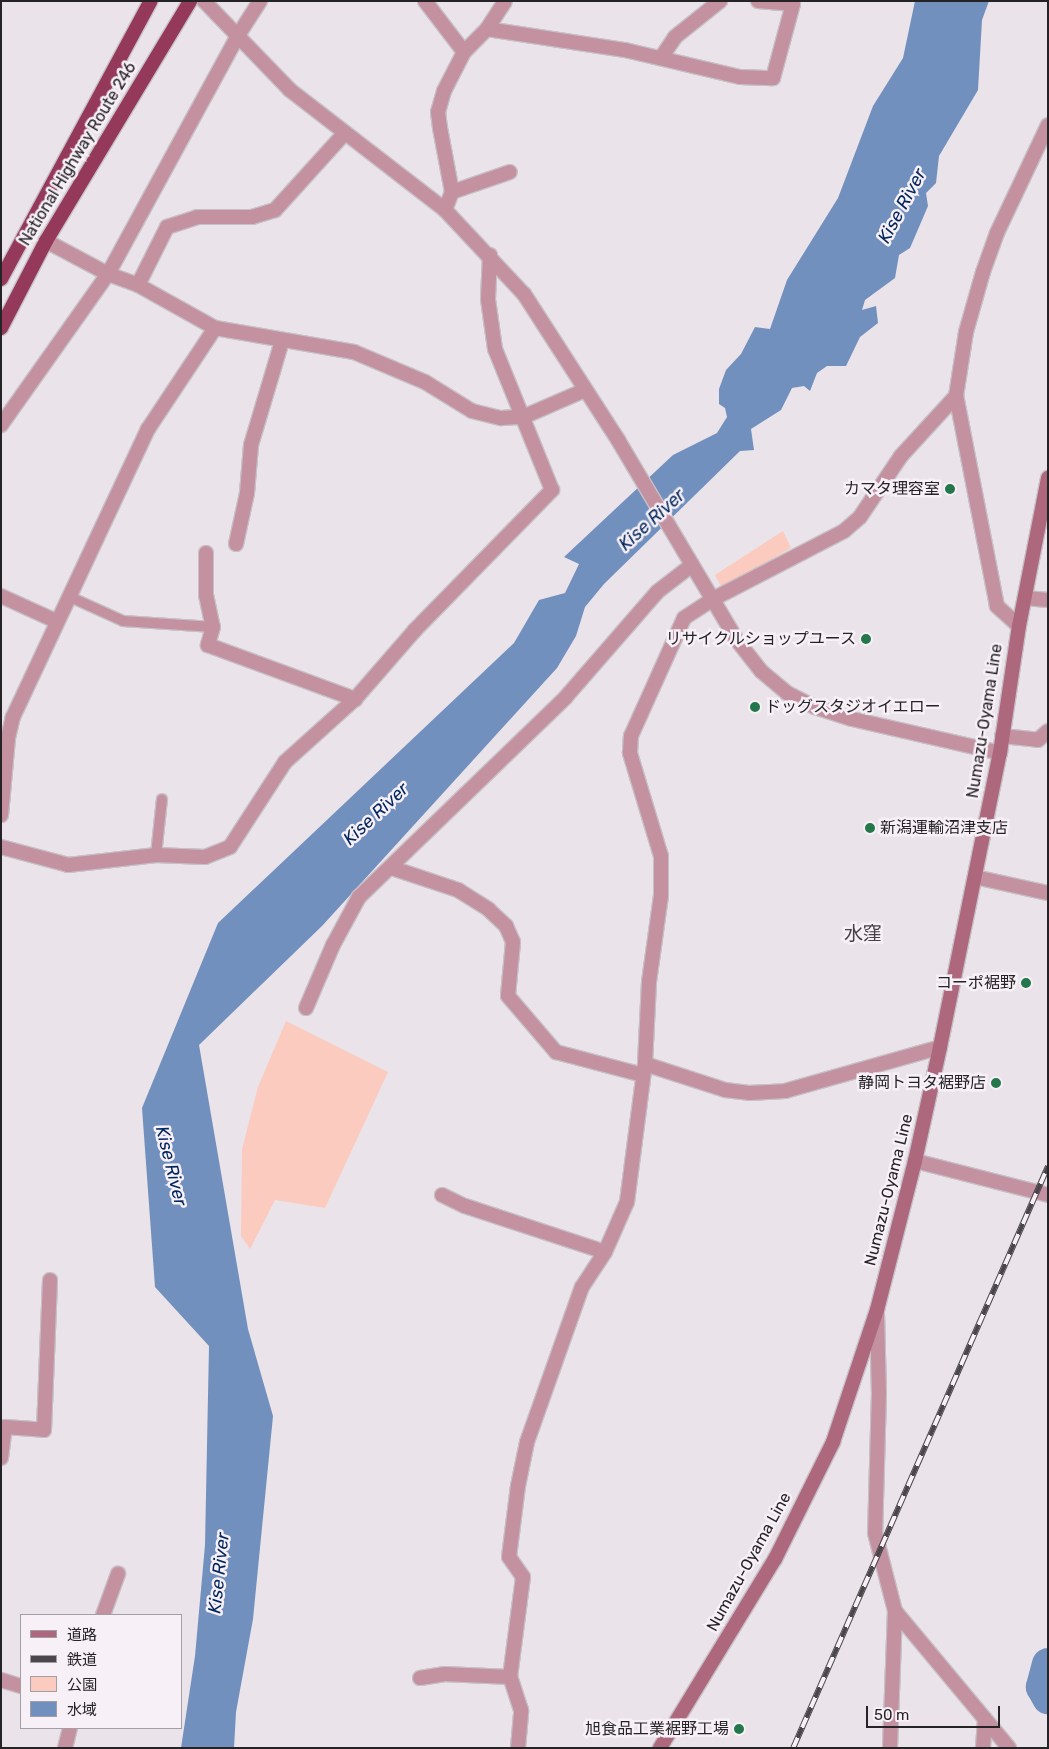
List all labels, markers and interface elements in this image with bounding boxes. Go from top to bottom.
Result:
street label: National Highway Route 246 [15,59,141,249]
water label: Kise River [873,165,931,247]
place label: カマタ理容室 [844,479,940,499]
marker: カマタ理容室 [944,483,956,495]
water label: Kise River [615,485,689,555]
place label: リサイクルショップユース [664,629,856,649]
marker: リサイクルショップユース [860,633,872,645]
street label: Numazu-Oyama Line [963,642,1007,800]
place label: ドッグスタジオイエロー [765,697,941,717]
marker: ドッグスタジオイエロー [749,701,761,713]
water label: Kise River [339,778,413,850]
place label: 新潟運輸沼津支店 [880,818,1008,838]
marker: 新潟運輸沼津支店 [864,822,876,834]
district label: 水窪 [844,923,882,945]
place label: コーポ裾野 [936,973,1016,993]
marker: コーポ裾野 [1020,977,1032,989]
place label: 静岡トヨタ裾野店 [858,1073,986,1093]
marker: 静岡トヨタ裾野店 [990,1077,1002,1089]
street label: Numazu-Oyama Line [861,1112,917,1268]
water label: Kise River [151,1124,191,1208]
street label: Numazu-Oyama Line [703,1489,795,1635]
water label: Kise River [204,1531,234,1615]
legend [20,1614,182,1729]
text: 道路 [67,1626,97,1644]
text: 鉄道 [67,1651,97,1669]
text: 公園 [67,1676,97,1694]
scale bar [869,1696,1003,1728]
text: 水域 [67,1701,97,1719]
text: 50 m [874,1706,909,1724]
place label: 旭食品工業裾野工場 [585,1719,729,1739]
marker: 旭食品工業裾野工場 [733,1723,745,1735]

